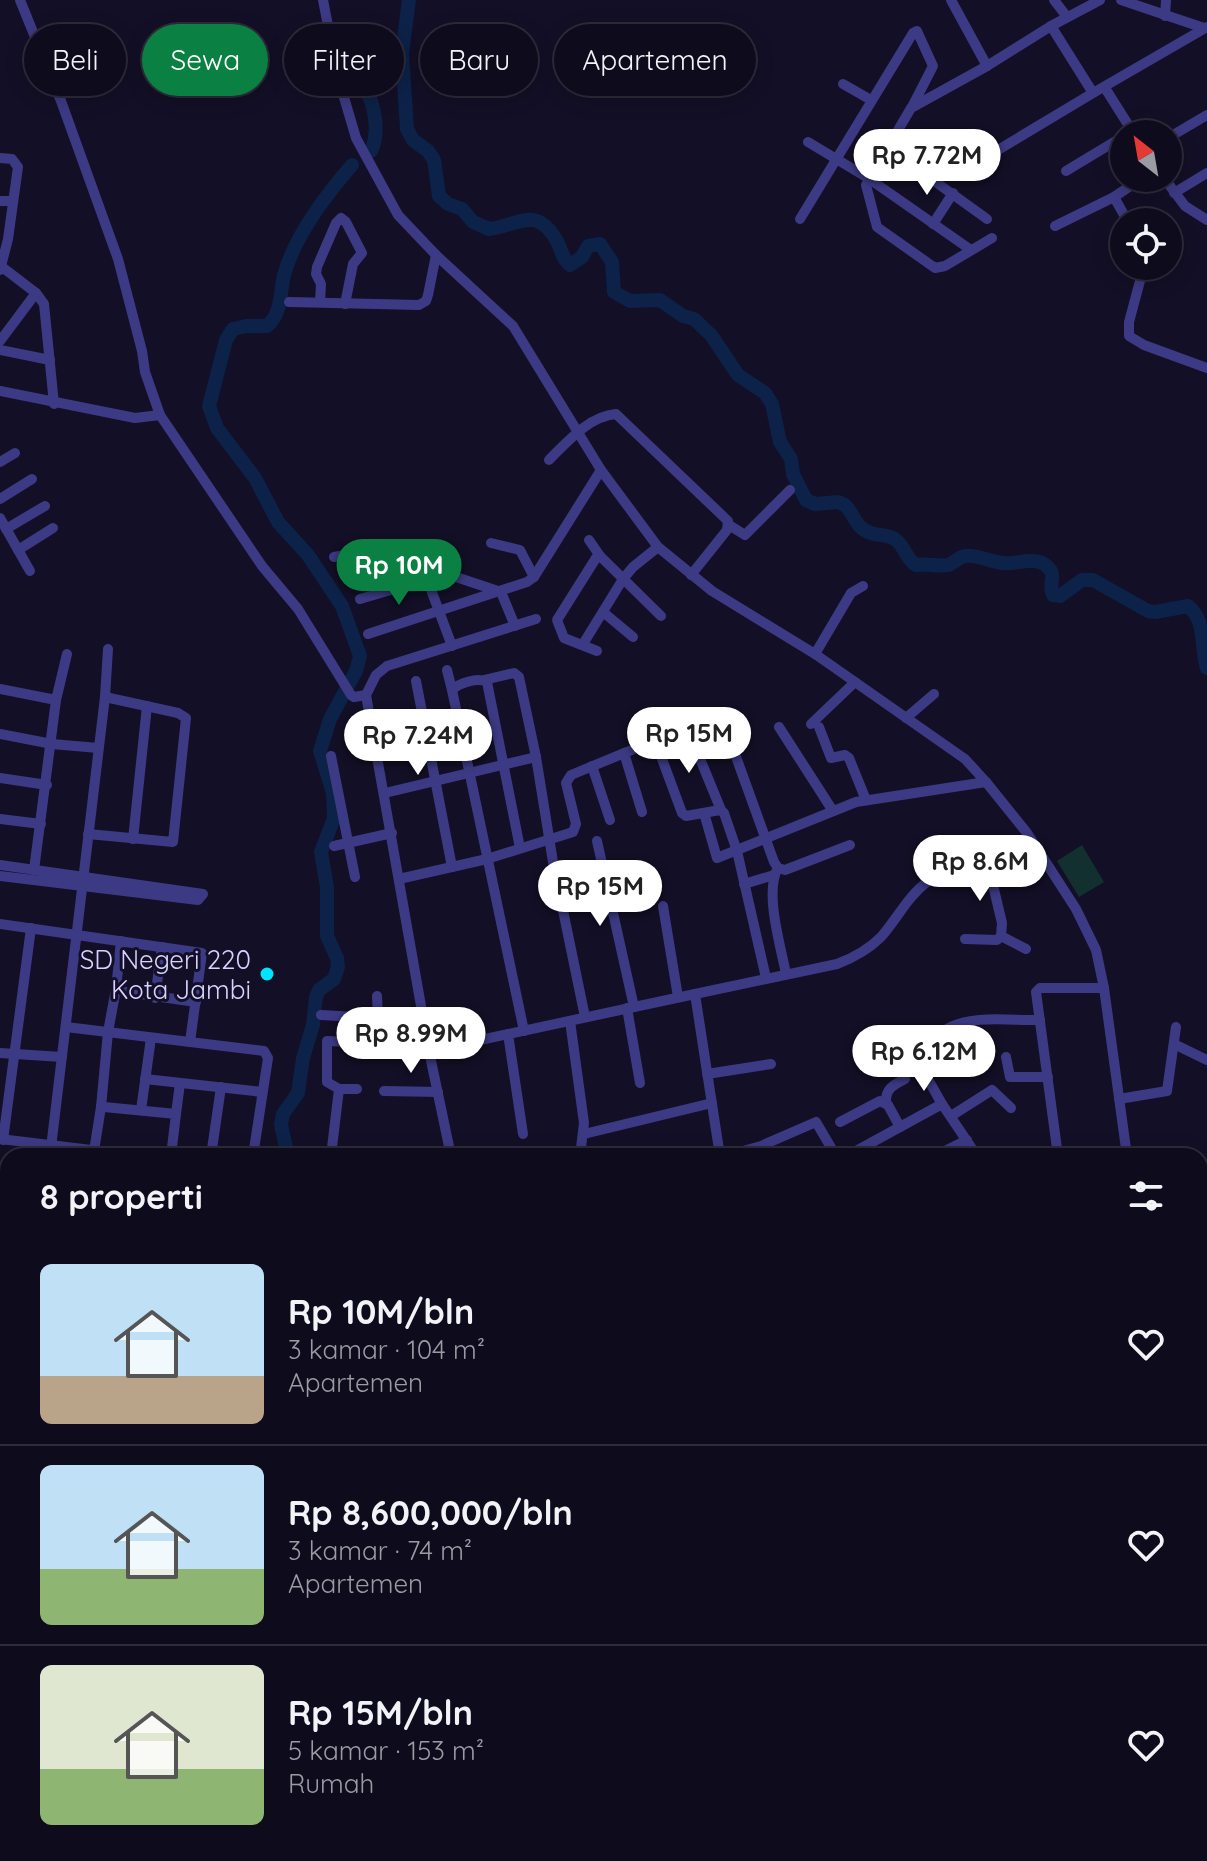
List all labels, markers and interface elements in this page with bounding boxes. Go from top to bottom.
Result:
chip: Beli [24,24,126,96]
chip: Sewa [142,24,268,96]
chip: Filter [284,24,404,96]
chip: Baru [420,24,538,96]
chip: Apartemen [554,24,756,96]
north arrow [1110,120,1182,192]
map controls [1110,120,1182,280]
pin: Rp 7.72M [844,129,1010,197]
text: Rp 7.72M [872,138,982,171]
button: locate [1110,208,1182,280]
pin: Rp 10M [334,539,464,607]
text: Rp 10M [355,548,443,581]
pin: Rp 15M [624,707,754,775]
pin: Rp 7.24M [335,709,501,777]
text: Rp 15M [645,716,733,749]
text: Rp 7.24M [362,718,474,751]
pin: Rp 8.6M [906,835,1054,903]
text: Rp 8.6M [931,844,1029,877]
pin: Rp 15M [535,860,665,928]
text: Rp 15M [556,869,644,902]
place label: SD Negeri 220 Kota Jambi [80,943,251,1006]
marker: SD Negeri 220 Kota Jambi [258,965,276,983]
pin: Rp 8.99M [328,1007,494,1075]
text: Rp 8.99M [354,1016,468,1049]
pin: Rp 6.12M [841,1025,1007,1093]
text: Rp 6.12M [870,1034,978,1067]
icon: filters [1124,1174,1168,1218]
text: 8 properti [40,1175,203,1218]
text: Rp 10M/bln [288,1290,474,1333]
icon: home [104,1296,200,1392]
icon: heart [1124,1322,1168,1366]
text: 3 kamar · 104 m² [288,1333,485,1366]
text: Apartemen [288,1366,423,1399]
text: Rp 8,600,000/bln [288,1491,573,1534]
icon: home [104,1497,200,1593]
icon: heart [1124,1523,1168,1567]
text: 3 kamar · 74 m² [288,1534,472,1567]
text: Apartemen [288,1567,423,1600]
text: Rp 15M/bln [288,1691,473,1734]
icon: home [104,1697,200,1793]
icon: heart [1124,1723,1168,1767]
text: 5 kamar · 153 m² [288,1734,484,1767]
text: Rumah [288,1767,374,1800]

